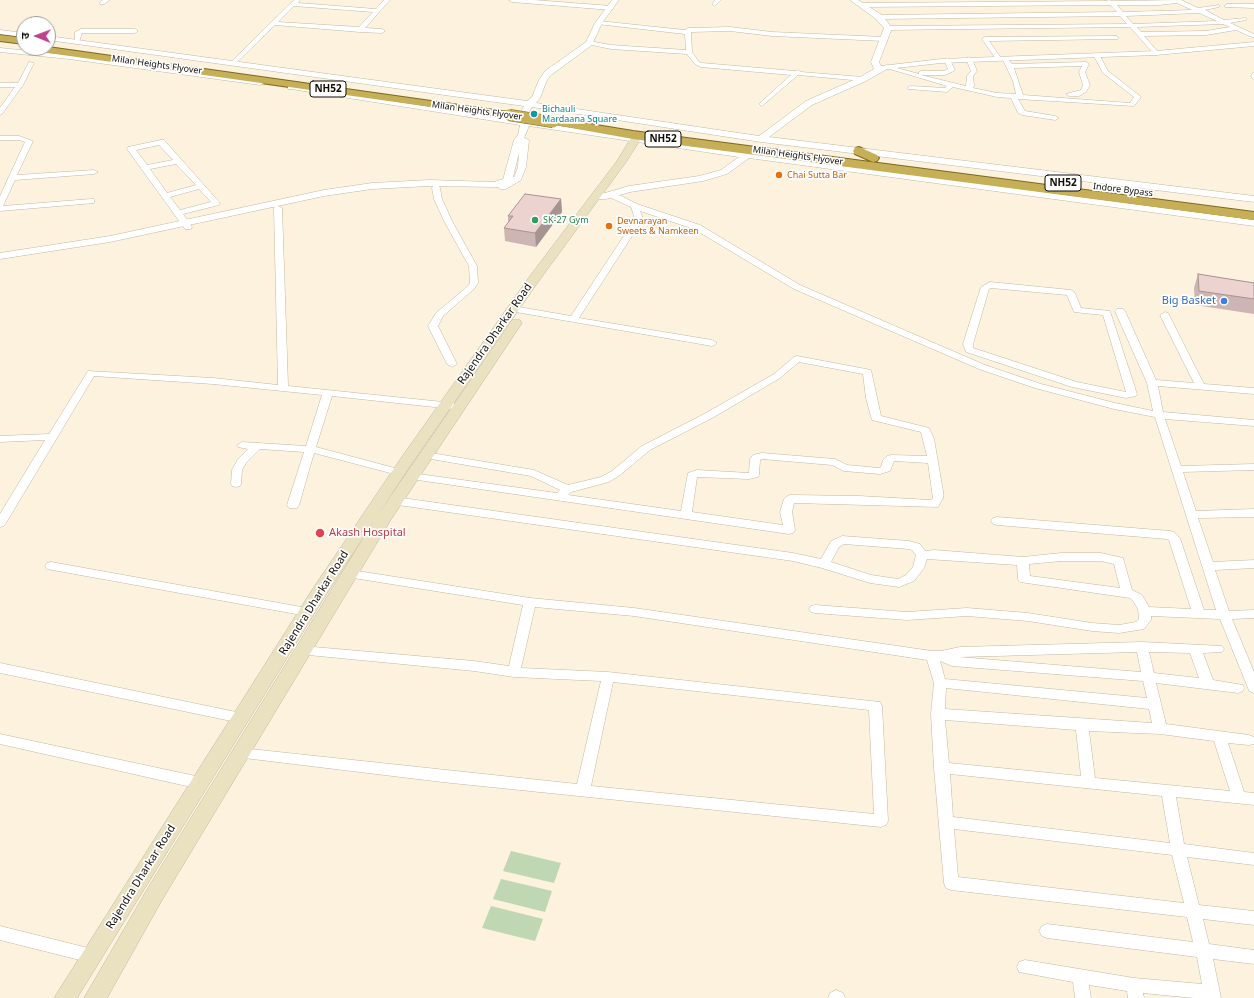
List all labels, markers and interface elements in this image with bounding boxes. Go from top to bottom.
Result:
north arrow [16,16,56,56]
text: उ [17,32,32,39]
street label: Milan Heights Flyover [111,53,203,77]
road number: NH52 [310,81,346,97]
street label: Milan Heights Flyover [431,99,523,123]
place label: Bichauli Mardaana Square [542,104,617,125]
marker: Bichauli Mardaana Square [529,109,539,119]
road number: NH52 [645,131,681,147]
street label: Milan Heights Flyover [752,144,844,168]
marker: Chai Sutta Bar [774,170,784,180]
place label: Chai Sutta Bar [787,170,847,180]
road number: NH52 [1045,175,1081,191]
street label: Indore Bypass [1092,181,1154,199]
marker: SK-27 Gym [530,215,540,225]
place label: SK-27 Gym [543,215,589,225]
place label: Devnarayan Sweets & Namkeen [617,216,699,237]
marker: Devnarayan Sweets & Namkeen [604,221,614,231]
street label: Rajendra Dharkar Road [455,281,535,387]
place label: Big Basket [1162,294,1216,308]
marker: Big Basket [1219,296,1229,306]
place label: Akash Hospital [329,526,406,540]
marker: Akash Hospital [314,527,326,539]
street label: Rajendra Dharkar Road [277,548,351,658]
street label: Rajendra Dharkar Road [104,822,178,932]

